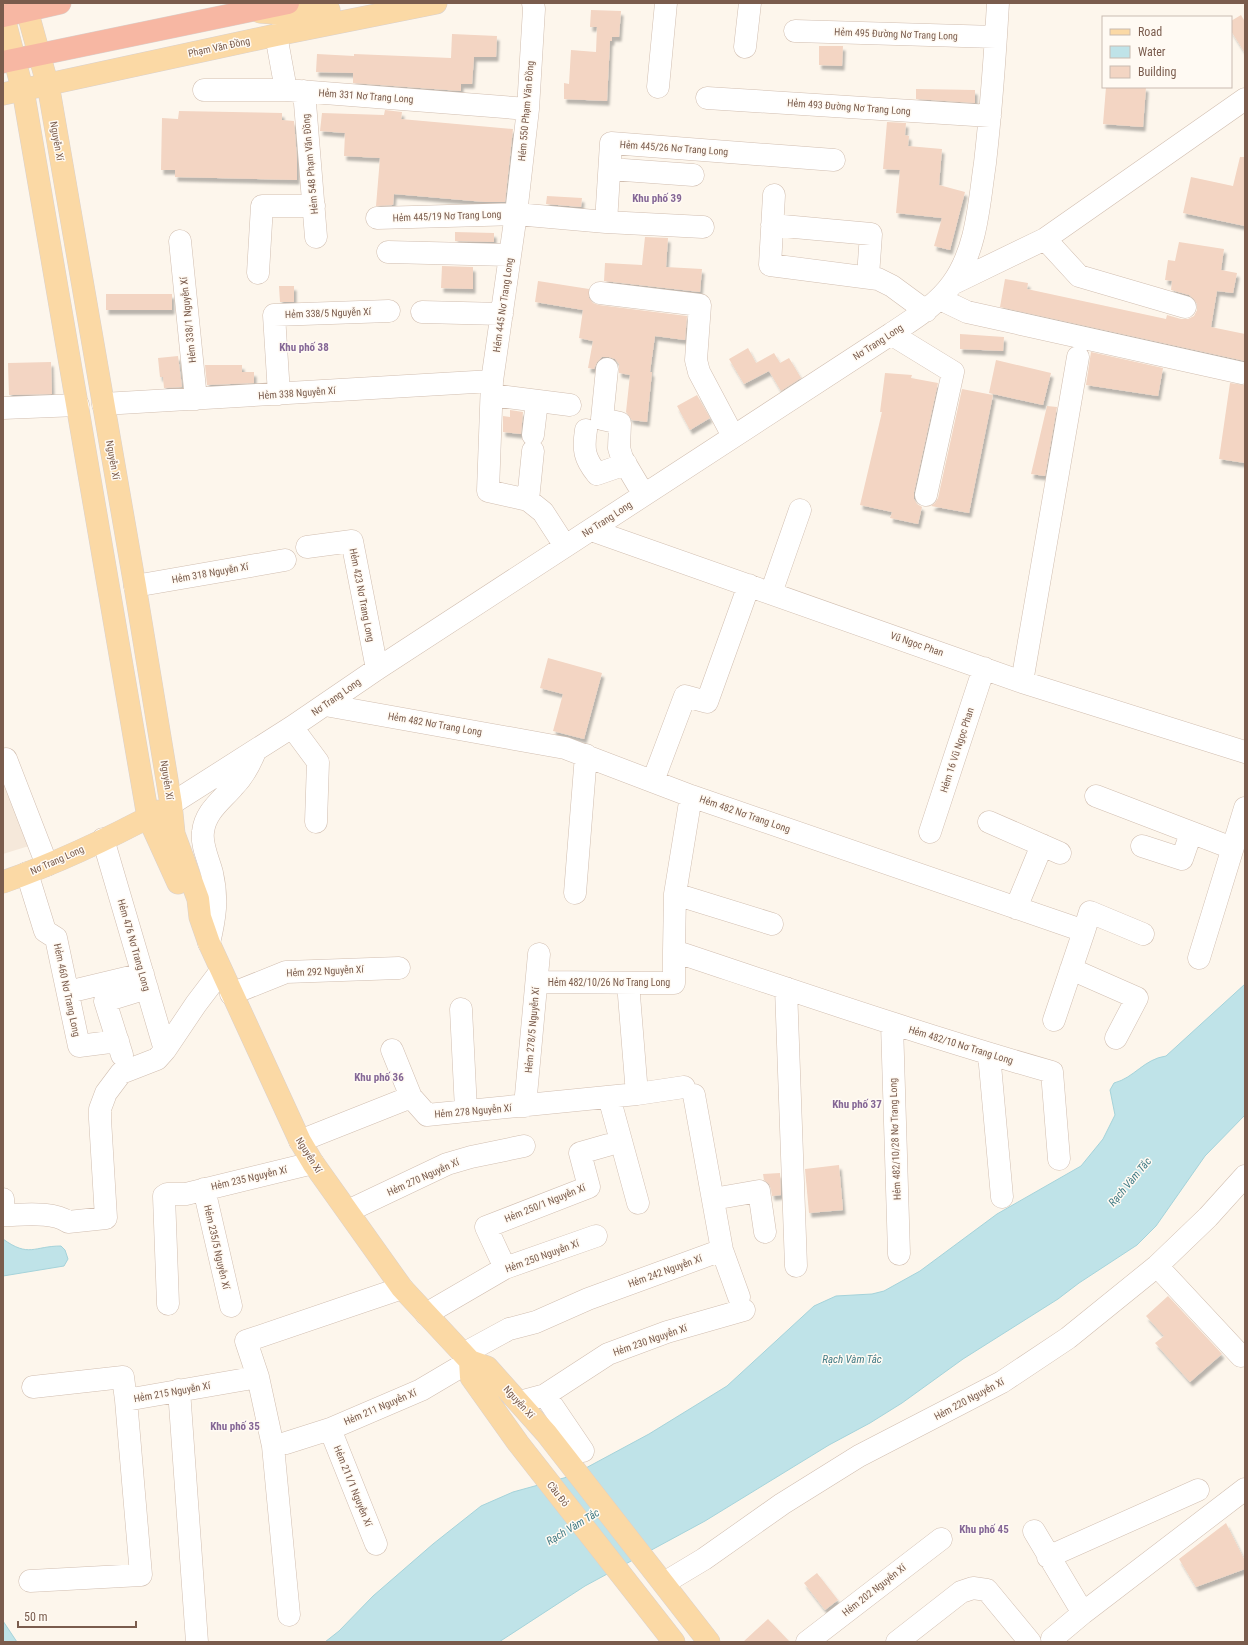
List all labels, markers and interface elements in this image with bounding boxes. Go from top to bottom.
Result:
legend [1102,16,1232,88]
text: Road [1138,25,1162,39]
street label: Hẻm 495 Đường Nơ Trang Long [834,26,958,42]
street label: Phạm Văn Đồng [187,34,251,60]
text: Water [1138,45,1166,59]
street label: Hẻm 550 Phạm Văn Đồng [515,60,537,162]
text: Building [1138,65,1176,79]
street label: Hẻm 331 Nơ Trang Long [318,87,414,105]
street label: Hẻm 493 Đường Nơ Trang Long [787,97,911,117]
street label: Hẻm 548 Phạm Văn Đồng [299,113,321,215]
street label: Nguyễn Xí [48,120,67,162]
street label: Hẻm 445/26 Nơ Trang Long [619,139,729,157]
district label: Khu phố 39 [632,192,682,205]
street label: Hẻm 445/19 Nơ Trang Long [392,209,502,223]
street label: Hẻm 445 Nơ Trang Long [491,257,515,353]
street label: Hẻm 338/1 Nguyễn Xí [177,276,198,364]
street label: Hẻm 338/5 Nguyễn Xí [285,305,372,320]
street label: Nơ Trang Long [851,322,905,362]
district label: Khu phố 38 [279,341,329,354]
street label: Hẻm 338 Nguyễn Xí [258,384,337,401]
street label: Nguyễn Xí [104,439,123,481]
street label: Nơ Trang Long [580,499,634,539]
street label: Hẻm 423 Nơ Trang Long [348,547,376,643]
street label: Hẻm 318 Nguyễn Xí [171,560,250,585]
street label: Vũ Ngọc Phan [889,630,945,659]
street label: Nơ Trang Long [309,676,363,718]
street label: Hẻm 16 Vũ Ngọc Phan [938,706,977,794]
street label: Hẻm 482 Nơ Trang Long [387,710,483,738]
street label: Nguyễn Xí [158,759,177,801]
street label: Hẻm 482 Nơ Trang Long [698,793,792,835]
street label: Nơ Trang Long [29,843,86,877]
street label: Hẻm 476 Nơ Trang Long [116,898,152,992]
street label: Hẻm 460 Nơ Trang Long [52,942,82,1038]
street label: Hẻm 292 Nguyễn Xí [286,962,365,979]
street label: Hẻm 482/10/26 Nơ Trang Long [548,977,670,988]
street label: Hẻm 278/5 Nguyễn Xí [522,986,541,1073]
street label: Hẻm 482/10 Nơ Trang Long [907,1024,1015,1066]
district label: Khu phố 36 [354,1071,404,1084]
street label: Hẻm 482/10/28 Nơ Trang Long [887,1078,903,1200]
district label: Khu phố 37 [832,1098,882,1111]
street label: Hẻm 278 Nguyễn Xí [434,1101,513,1120]
street label: Nguyễn Xí [294,1135,325,1175]
street label: Hẻm 270 Nguyễn Xí [385,1155,461,1198]
water label: Rạch Vàm Tắc [1106,1155,1154,1209]
street label: Hẻm 235 Nguyễn Xí [210,1163,289,1192]
street label: Hẻm 250/1 Nguyễn Xí [503,1181,588,1224]
street label: Hẻm 235/5 Nguyễn Xí [202,1204,233,1291]
street label: Hẻm 250 Nguyễn Xí [503,1236,581,1274]
street label: Hẻm 242 Nguyễn Xí [626,1251,704,1289]
street label: Hẻm 230 Nguyễn Xí [611,1321,689,1358]
water label: Rạch Vàm Tắc [822,1353,882,1366]
street label: Hẻm 220 Nguyễn Xí [932,1375,1006,1422]
street label: Hẻm 215 Nguyễn Xí [133,1379,212,1404]
street label: Nguyễn Xí [502,1383,538,1421]
street label: Hẻm 211 Nguyễn Xí [342,1386,418,1427]
district label: Khu phố 35 [210,1420,260,1433]
street label: Hẻm 211/1 Nguyễn Xí [332,1444,375,1529]
street label: Cầu Đỏ [545,1479,572,1509]
water label: Rạch Vàm Tắc [544,1506,602,1548]
district label: Khu phố 45 [959,1523,1009,1536]
street label: Hẻm 202 Nguyễn Xí [839,1561,908,1618]
scale bar [18,1603,136,1629]
text: 50 m [24,1610,48,1624]

